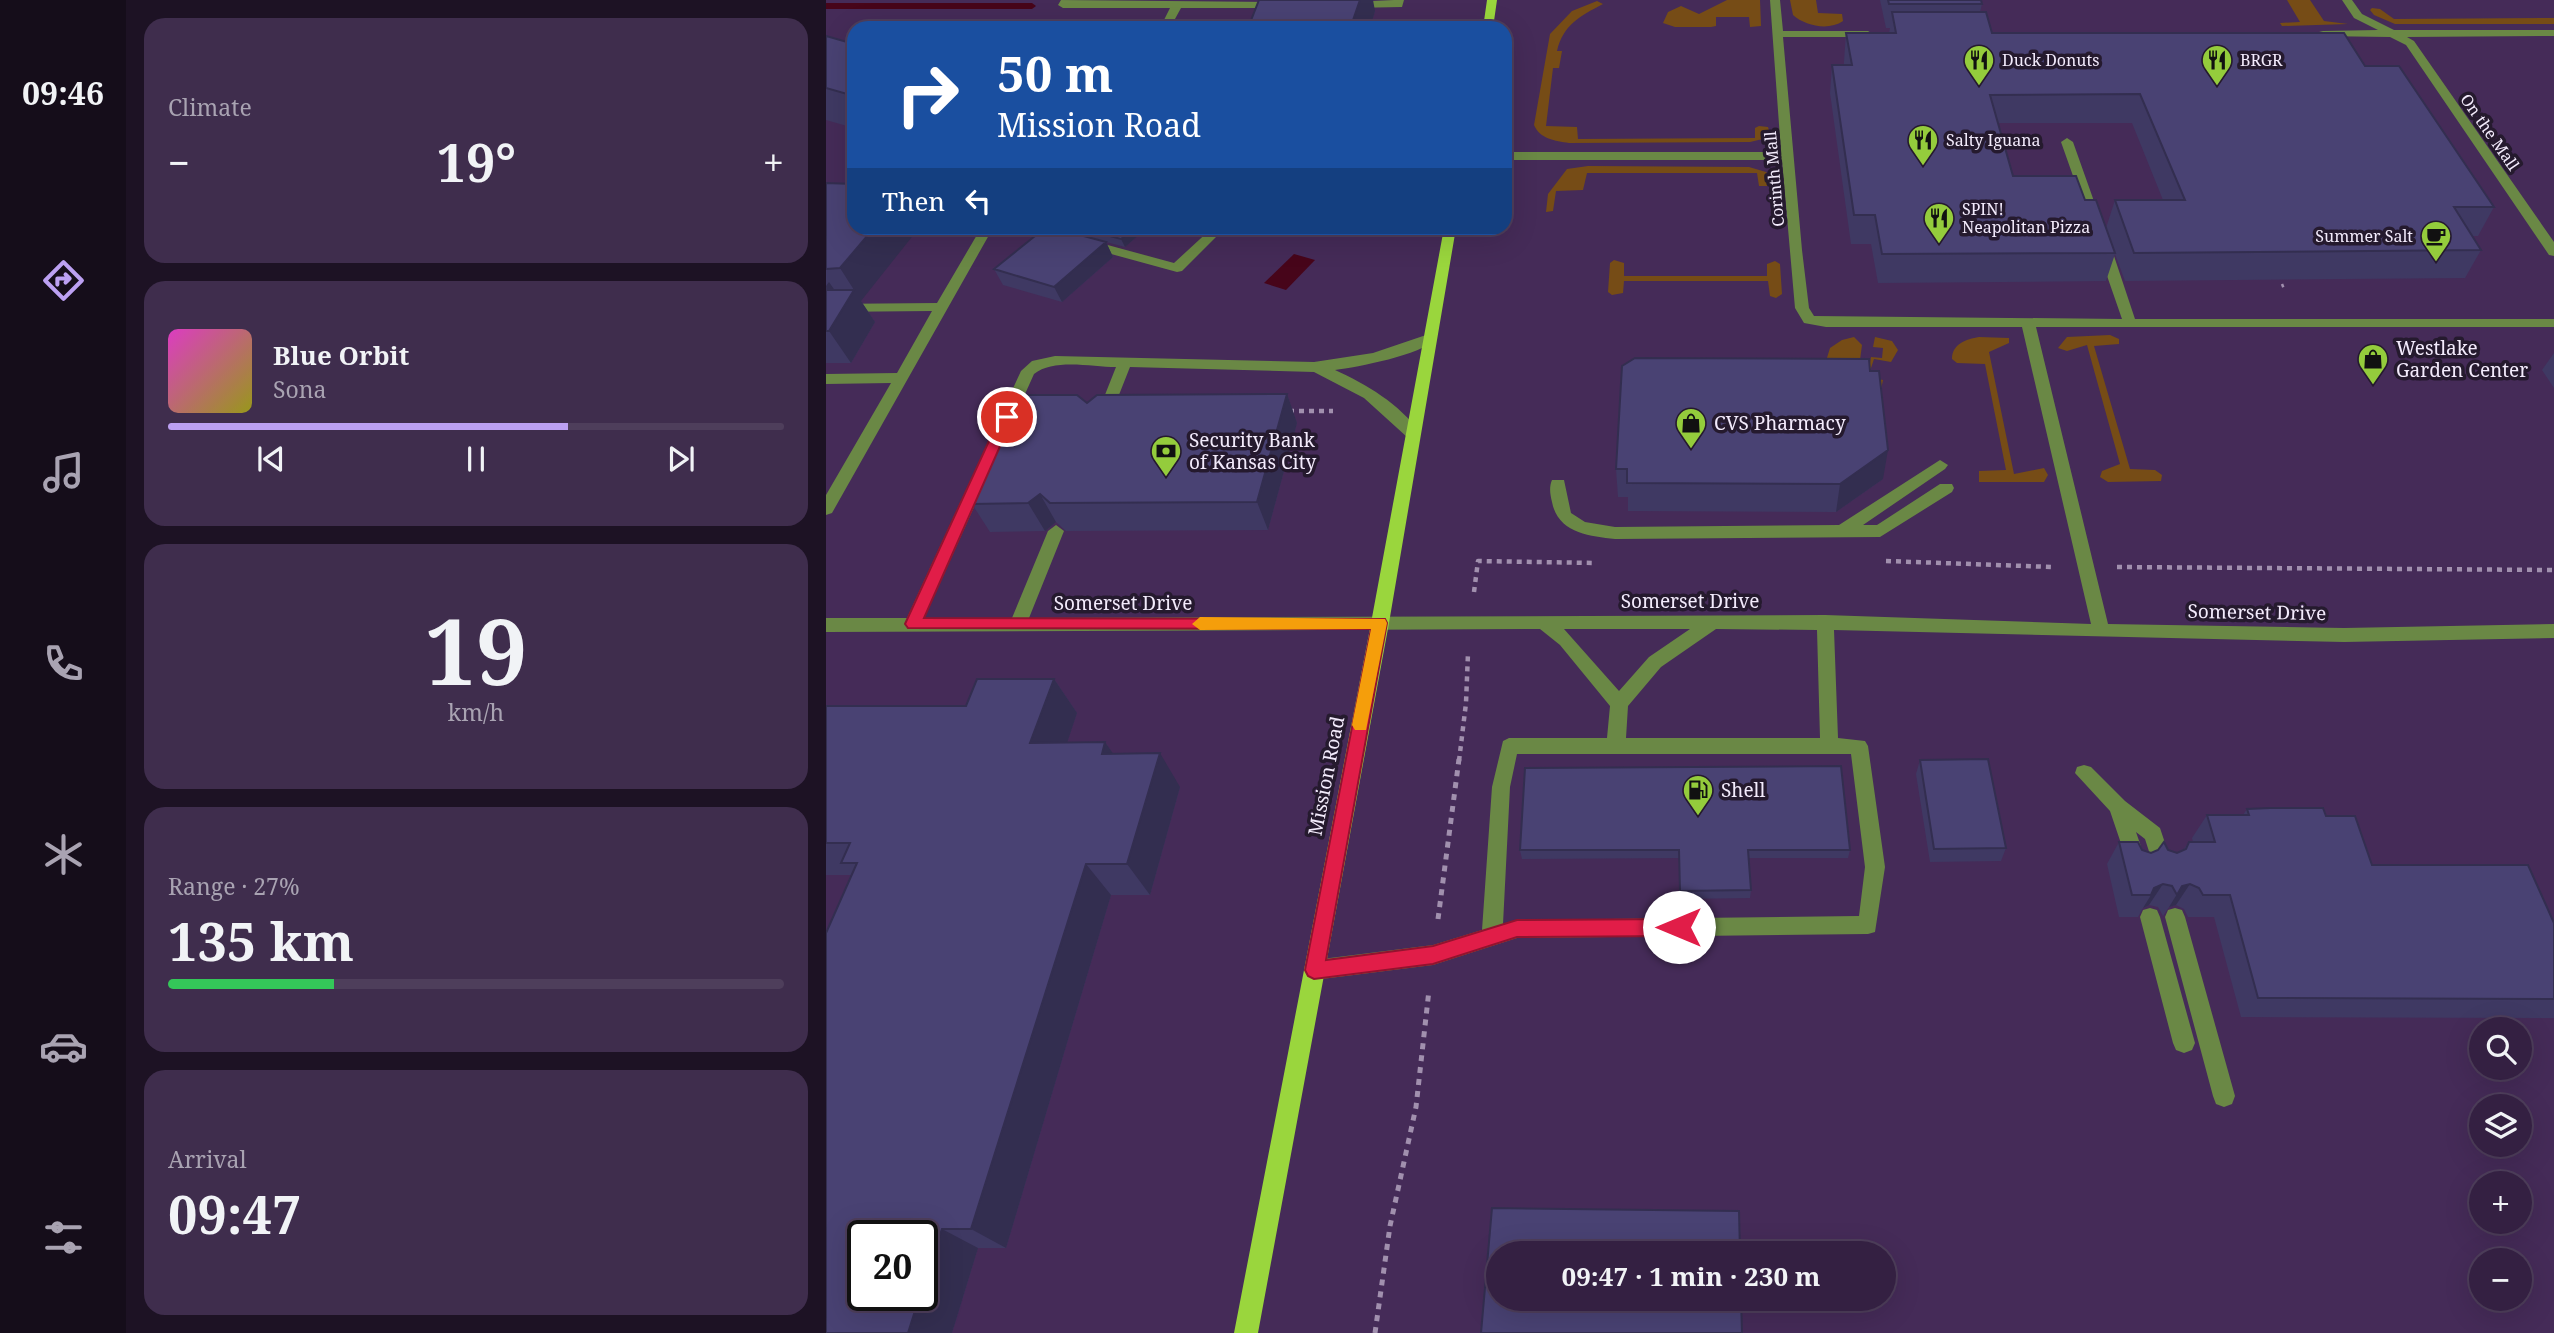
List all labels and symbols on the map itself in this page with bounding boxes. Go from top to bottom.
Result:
restaurant icon: Duck Donuts [1962,43,1996,87]
restaurant icon: BRGR [2200,43,2234,87]
place label: Duck Donuts [2002,49,2099,71]
place label: BRGR [2240,49,2283,71]
street label: On the Mall [2456,89,2524,175]
restaurant icon: Salty Iguana [1906,123,1940,167]
place label: Salty Iguana [1946,129,2040,151]
street label: Corinth Mall [1759,130,1789,228]
place label: SPIN! Neapolitan Pizza [1962,198,2090,238]
restaurant icon: SPIN! Neapolitan Pizza [1922,201,1956,245]
cafe icon: Summer Salt [2419,219,2453,263]
place label: Summer Salt [2315,225,2413,247]
place label: Westlake Garden Center [2396,335,2528,383]
shop icon: Westlake Garden Center [2356,342,2390,386]
pin [977,387,1037,447]
shop icon: CVS Pharmacy [1674,406,1708,450]
place label: CVS Pharmacy [1714,410,1846,436]
place label: Security Bank of Kansas City [1189,427,1316,475]
bank icon: Security Bank of Kansas City [1149,434,1183,478]
street label: Somerset Drive [1621,588,1759,614]
street label: Somerset Drive [1054,590,1192,616]
street label: Somerset Drive [2187,598,2327,626]
street label: Mission Road [1302,714,1350,838]
fuel station icon: Shell [1681,773,1715,817]
place label: Shell [1721,777,1765,803]
position arrow [1642,890,1716,964]
speed limit sign: 20 [847,1220,938,1311]

